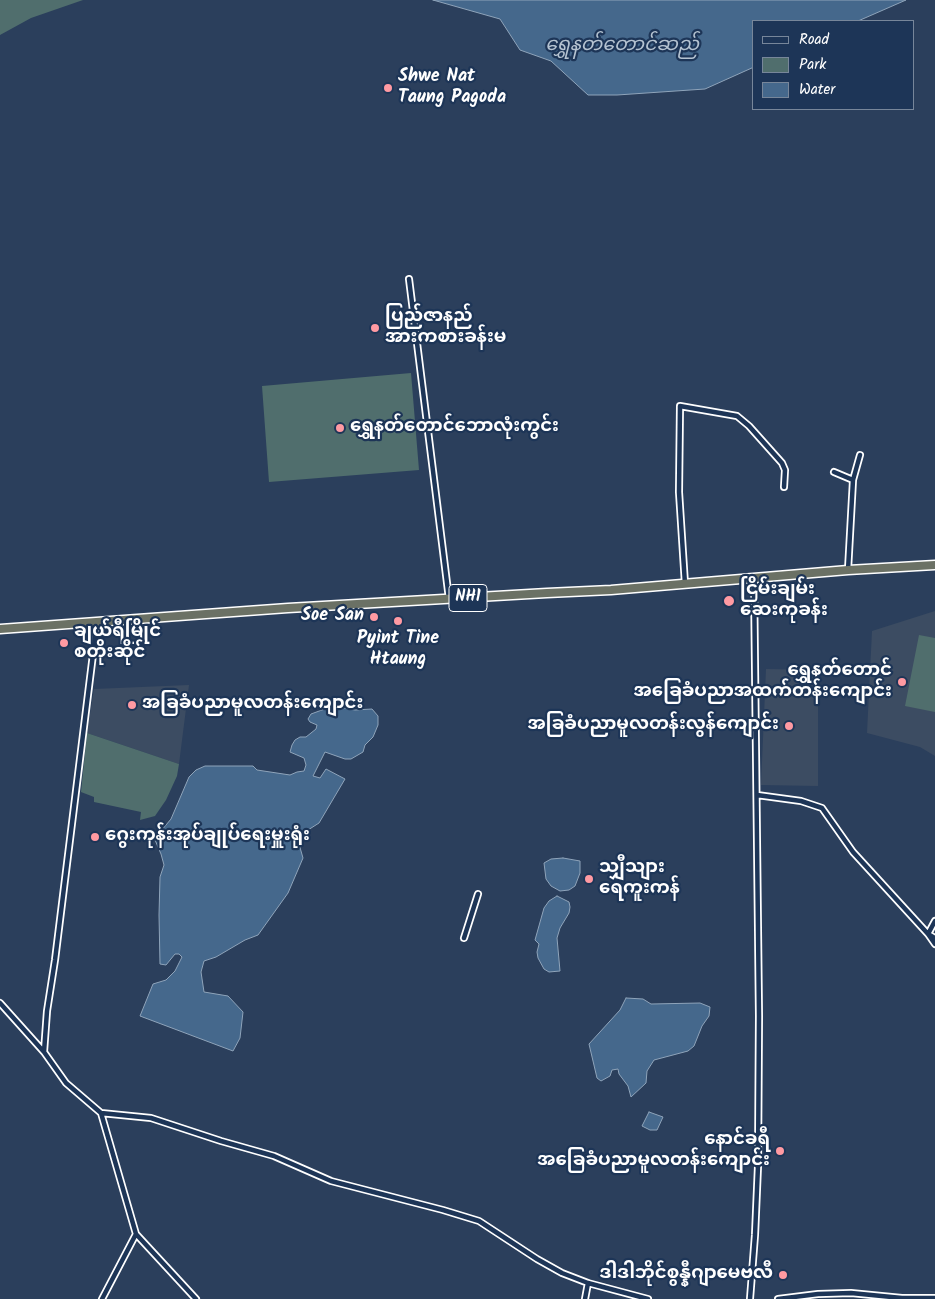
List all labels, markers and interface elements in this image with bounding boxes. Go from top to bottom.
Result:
legend [752,20,915,110]
text: Road [799,28,829,52]
water label: ရွှေနတ်တောင်ဆည် [545,36,699,58]
text: Park [799,53,826,77]
place label: Shwe Nat Taung Pagoda [398,67,506,110]
text: Water [799,78,835,102]
marker: Shwe Nat Taung Pagoda [382,82,394,94]
place label: ပြည်ဇာနည် အားကစားခန်းမ [385,307,506,350]
marker: ပြည်ဇာနည် အားကစားခန်းမ [369,322,381,334]
place label: ရွှေနတ်တောင်ဘောလုံးကွင်း [350,417,559,439]
marker: ရွှေနတ်တောင်ဘောလုံးကွင်း [334,422,346,434]
place label: ငြိမ်းချမ်း ဆေးကုခန်း [740,580,828,622]
road number: NH1 [449,584,487,612]
marker: ငြိမ်းချမ်း ဆေးကုခန်း [722,594,736,608]
place label: Soe San [301,606,364,628]
marker: Soe San [368,611,380,623]
marker: Pyint Tine Htaung [392,615,404,627]
place label: ချယ်ရီမြိုင် စတိုးဆိုင် [74,622,161,664]
place label: Pyint Tine Htaung [357,629,439,672]
marker: ချယ်ရီမြိုင် စတိုးဆိုင် [58,637,70,649]
place label: ရွှေနတ်တောင် အခြေခံပညာအထက်တန်းကျောင်း [634,661,892,704]
marker: ရွှေနတ်တောင် အခြေခံပညာအထက်တန်းကျောင်း [896,676,908,688]
place label: အခြခံပညာမူလတန်းကျောင်း [142,694,363,716]
marker: အခြခံပညာမူလတန်းကျောင်း [126,699,138,711]
place label: အခြခံပညာမူလတန်းလွန်ကျောင်း [528,715,779,737]
marker: အခြခံပညာမူလတန်းလွန်ကျောင်း [783,720,795,732]
place label: ဂွေးကုန်းအုပ်ချုပ်ရေးမှူးရုံး [105,826,310,848]
marker: ဂွေးကုန်းအုပ်ချုပ်ရေးမှူးရုံး [89,831,101,843]
place label: သျှီသျား ရေကူးကန် [599,858,680,901]
marker: သျှီသျား ရေကူးကန် [583,873,595,885]
place label: နောင်ခရီ အခြေခံပညာမူလတန်းကျောင်း [537,1130,770,1172]
marker: နောင်ခရီ အခြေခံပညာမူလတန်းကျောင်း [774,1145,786,1157]
place label: ဒါဒါဘိုင်စွန္နီဂျာမေဗလီ [599,1264,773,1286]
marker: ဒါဒါဘိုင်စွန္နီဂျာမေဗလီ [777,1269,789,1281]

